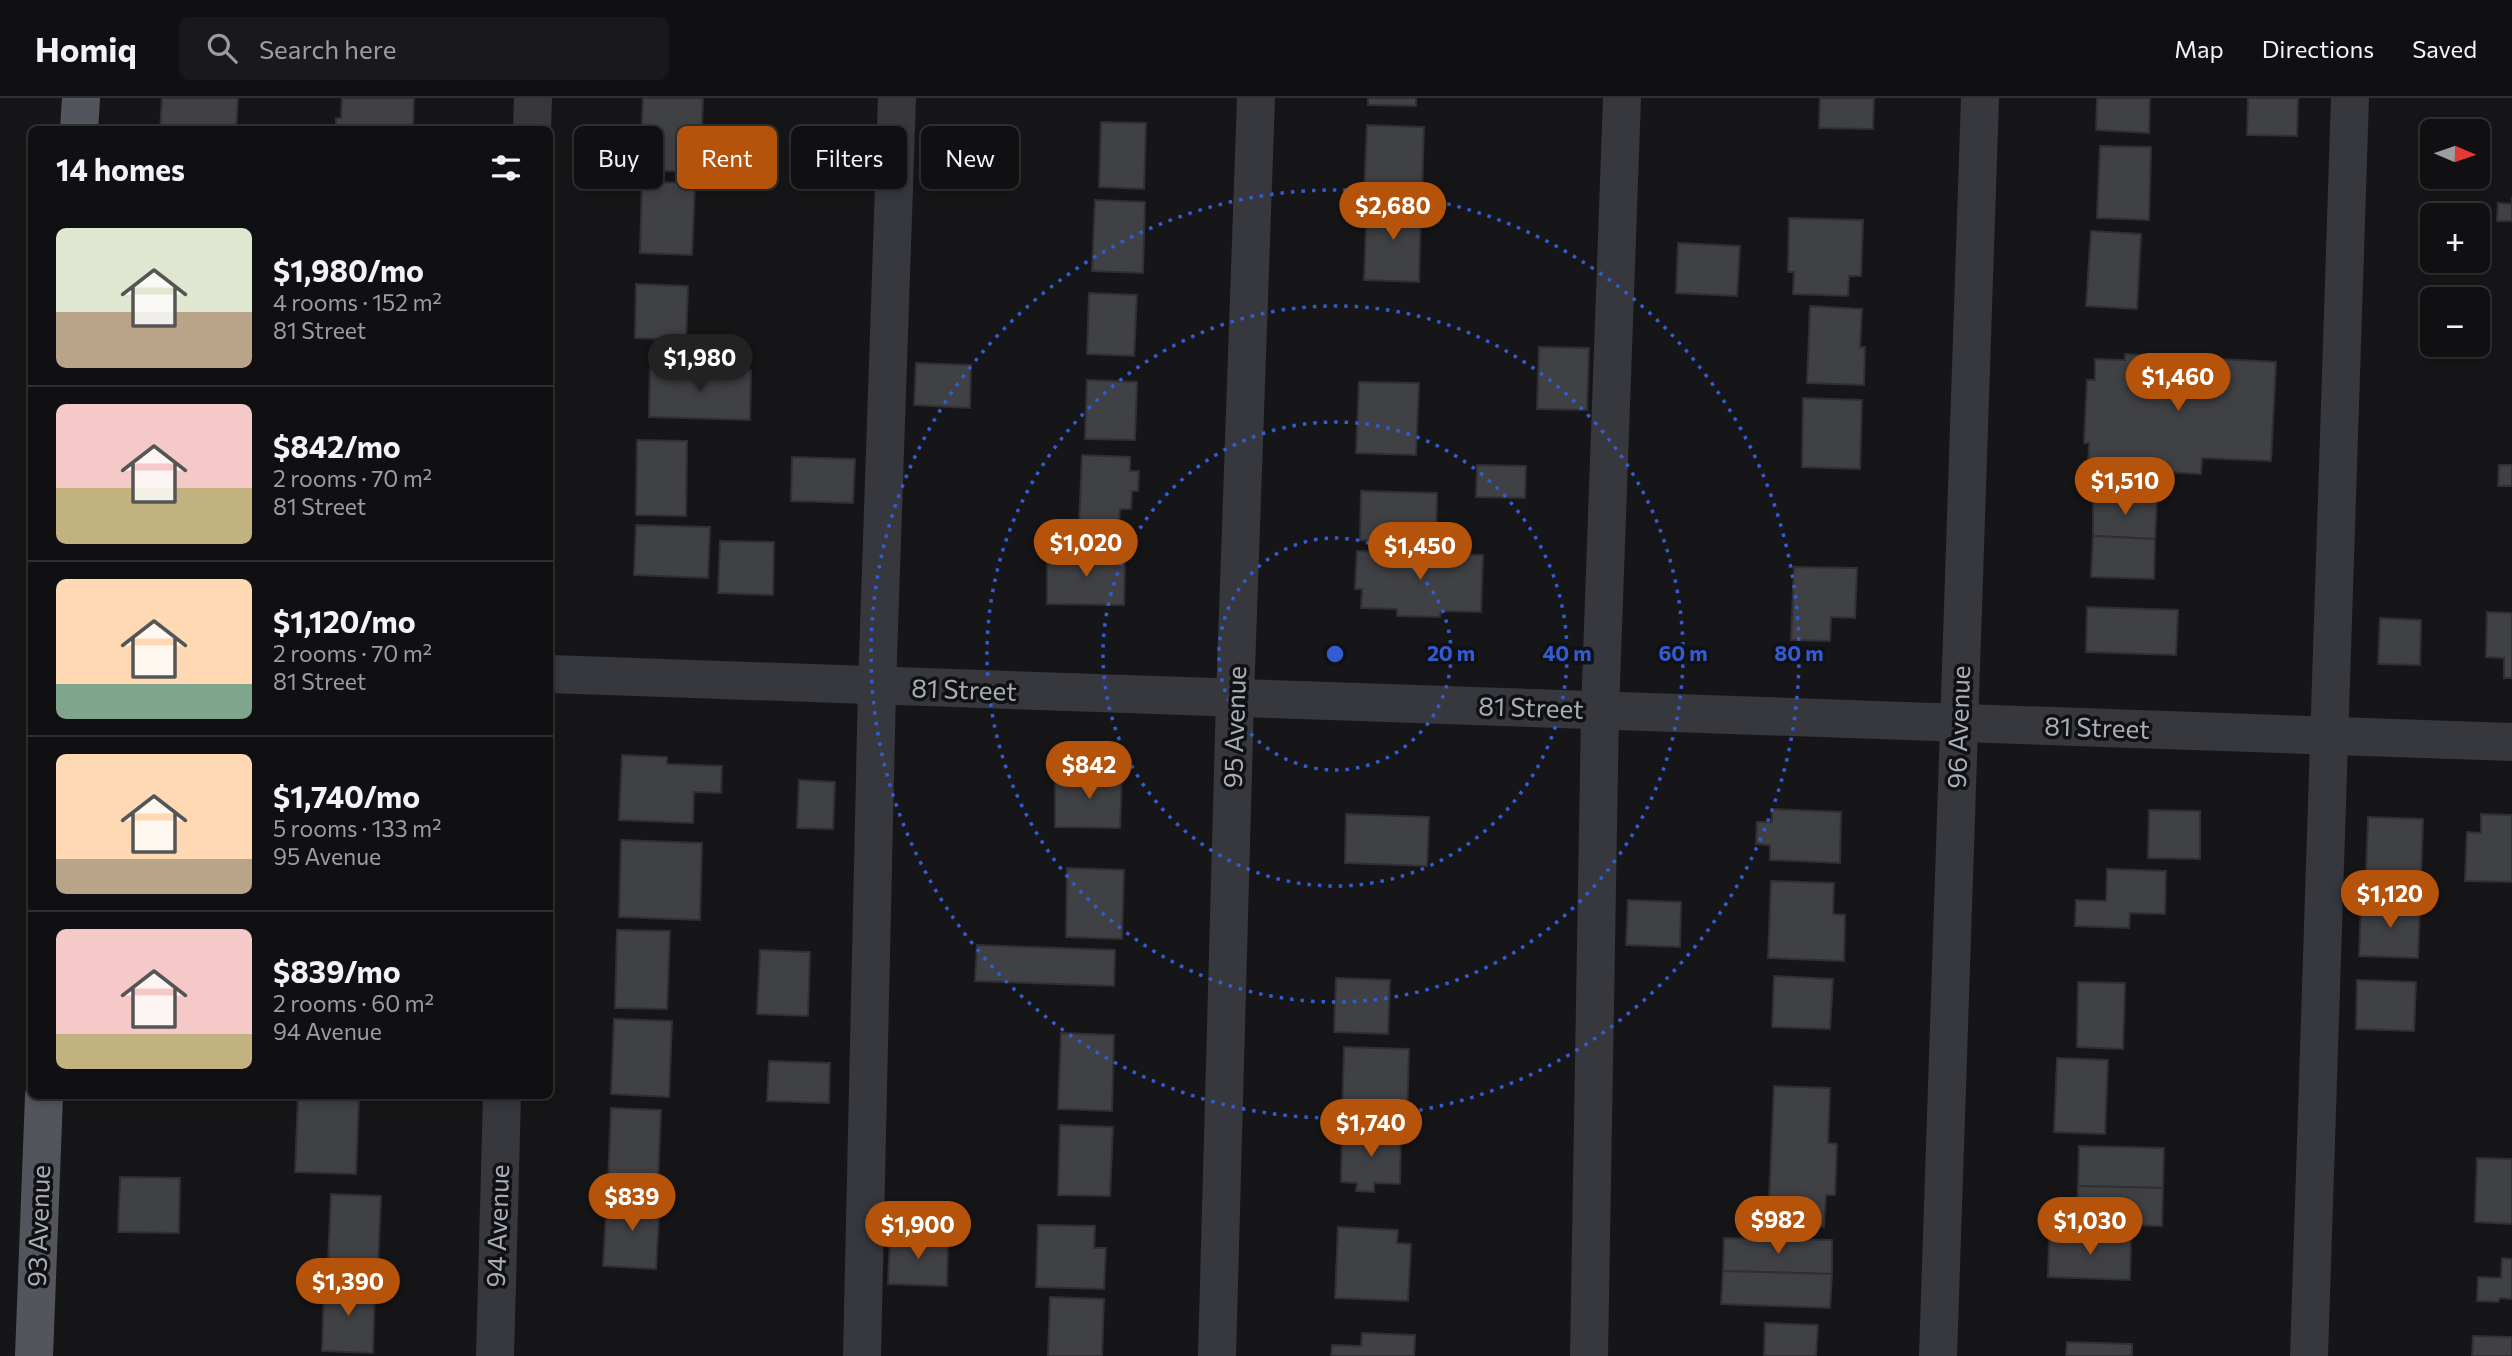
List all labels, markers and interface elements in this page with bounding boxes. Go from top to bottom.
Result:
search box [179,17,669,80]
text: Homiq [35,28,137,69]
icon: search [203,29,241,67]
text: Search here [259,33,396,64]
text: Map [2174,34,2224,63]
text: Directions [2262,34,2374,63]
text: Saved [2412,34,2477,63]
north arrow [2420,119,2490,189]
map controls [2420,119,2490,357]
chip: Buy [574,126,663,189]
chip: Rent [677,126,777,189]
chip: Filters [791,126,907,189]
chip: New [921,126,1019,189]
icon: filters [487,149,525,187]
text: 14 homes [56,150,185,187]
pin: $2,680 [1336,183,1450,242]
text: $2,680 [1355,191,1431,219]
button: + [2420,203,2490,273]
text: $1,980/mo [273,251,424,288]
icon: home [112,256,196,340]
button: − [2420,287,2490,357]
text: 4 rooms · 152 m² [273,288,442,316]
text: 81 Street [273,316,366,344]
pin: $1,980 [643,334,757,394]
text: $1,980 [664,343,736,371]
pin: $1,460 [2121,354,2235,413]
text: $1,460 [2142,362,2214,390]
text: $842/mo [273,427,401,464]
icon: home [112,432,196,516]
pin: $1,510 [2068,458,2182,517]
text: 2 rooms · 70 m² [273,464,432,492]
text: $1,510 [2091,466,2159,494]
text: 81 Street [273,492,366,520]
pin: $1,020 [1029,519,1143,579]
pin: $1,450 [1363,522,1477,582]
text: $1,020 [1050,528,1122,556]
text: $1,450 [1384,531,1456,559]
text: $1,120/mo [273,602,416,639]
icon: home [112,607,196,691]
text: 2 rooms · 70 m² [273,639,432,667]
text: 20 m [1427,640,1475,665]
text: 40 m [1542,640,1592,665]
text: 60 m [1658,640,1708,665]
text: 80 m [1774,640,1824,665]
centre of rings [1323,642,1347,666]
street label: 95 Avenue [1216,665,1251,789]
street label: 96 Avenue [1940,665,1975,789]
text: 81 Street [273,667,366,695]
street label: 81 Street [911,671,1017,706]
street label: 81 Street [1478,689,1584,724]
street label: 81 Street [2044,709,2150,744]
pin: $842 [1048,742,1130,801]
text: $842 [1062,750,1116,778]
text: $1,740/mo [273,777,420,814]
icon: home [112,782,196,866]
text: 5 rooms · 133 m² [273,814,441,842]
text: 95 Avenue [273,842,381,870]
pin: $1,120 [2333,870,2447,930]
text: $1,120 [2357,879,2423,907]
text: $839/mo [273,952,401,989]
icon: home [112,957,196,1041]
text: 2 rooms · 60 m² [273,989,434,1017]
text: 94 Avenue [273,1017,382,1045]
pin: $1,740 [1314,1100,1428,1159]
text: $1,740 [1336,1108,1406,1136]
street label: 93 Avenue [20,1164,55,1288]
street label: 94 Avenue [479,1164,514,1288]
pin: $839 [591,1174,673,1233]
text: $839 [605,1182,659,1210]
pin: $982 [1737,1196,1819,1256]
pin: $1,030 [2033,1198,2147,1257]
pin: $1,900 [861,1202,975,1261]
text: $982 [1751,1205,1805,1233]
text: $1,030 [2054,1206,2126,1234]
text: $1,900 [881,1210,955,1238]
pin: $1,390 [291,1258,405,1318]
text: $1,390 [312,1267,384,1295]

